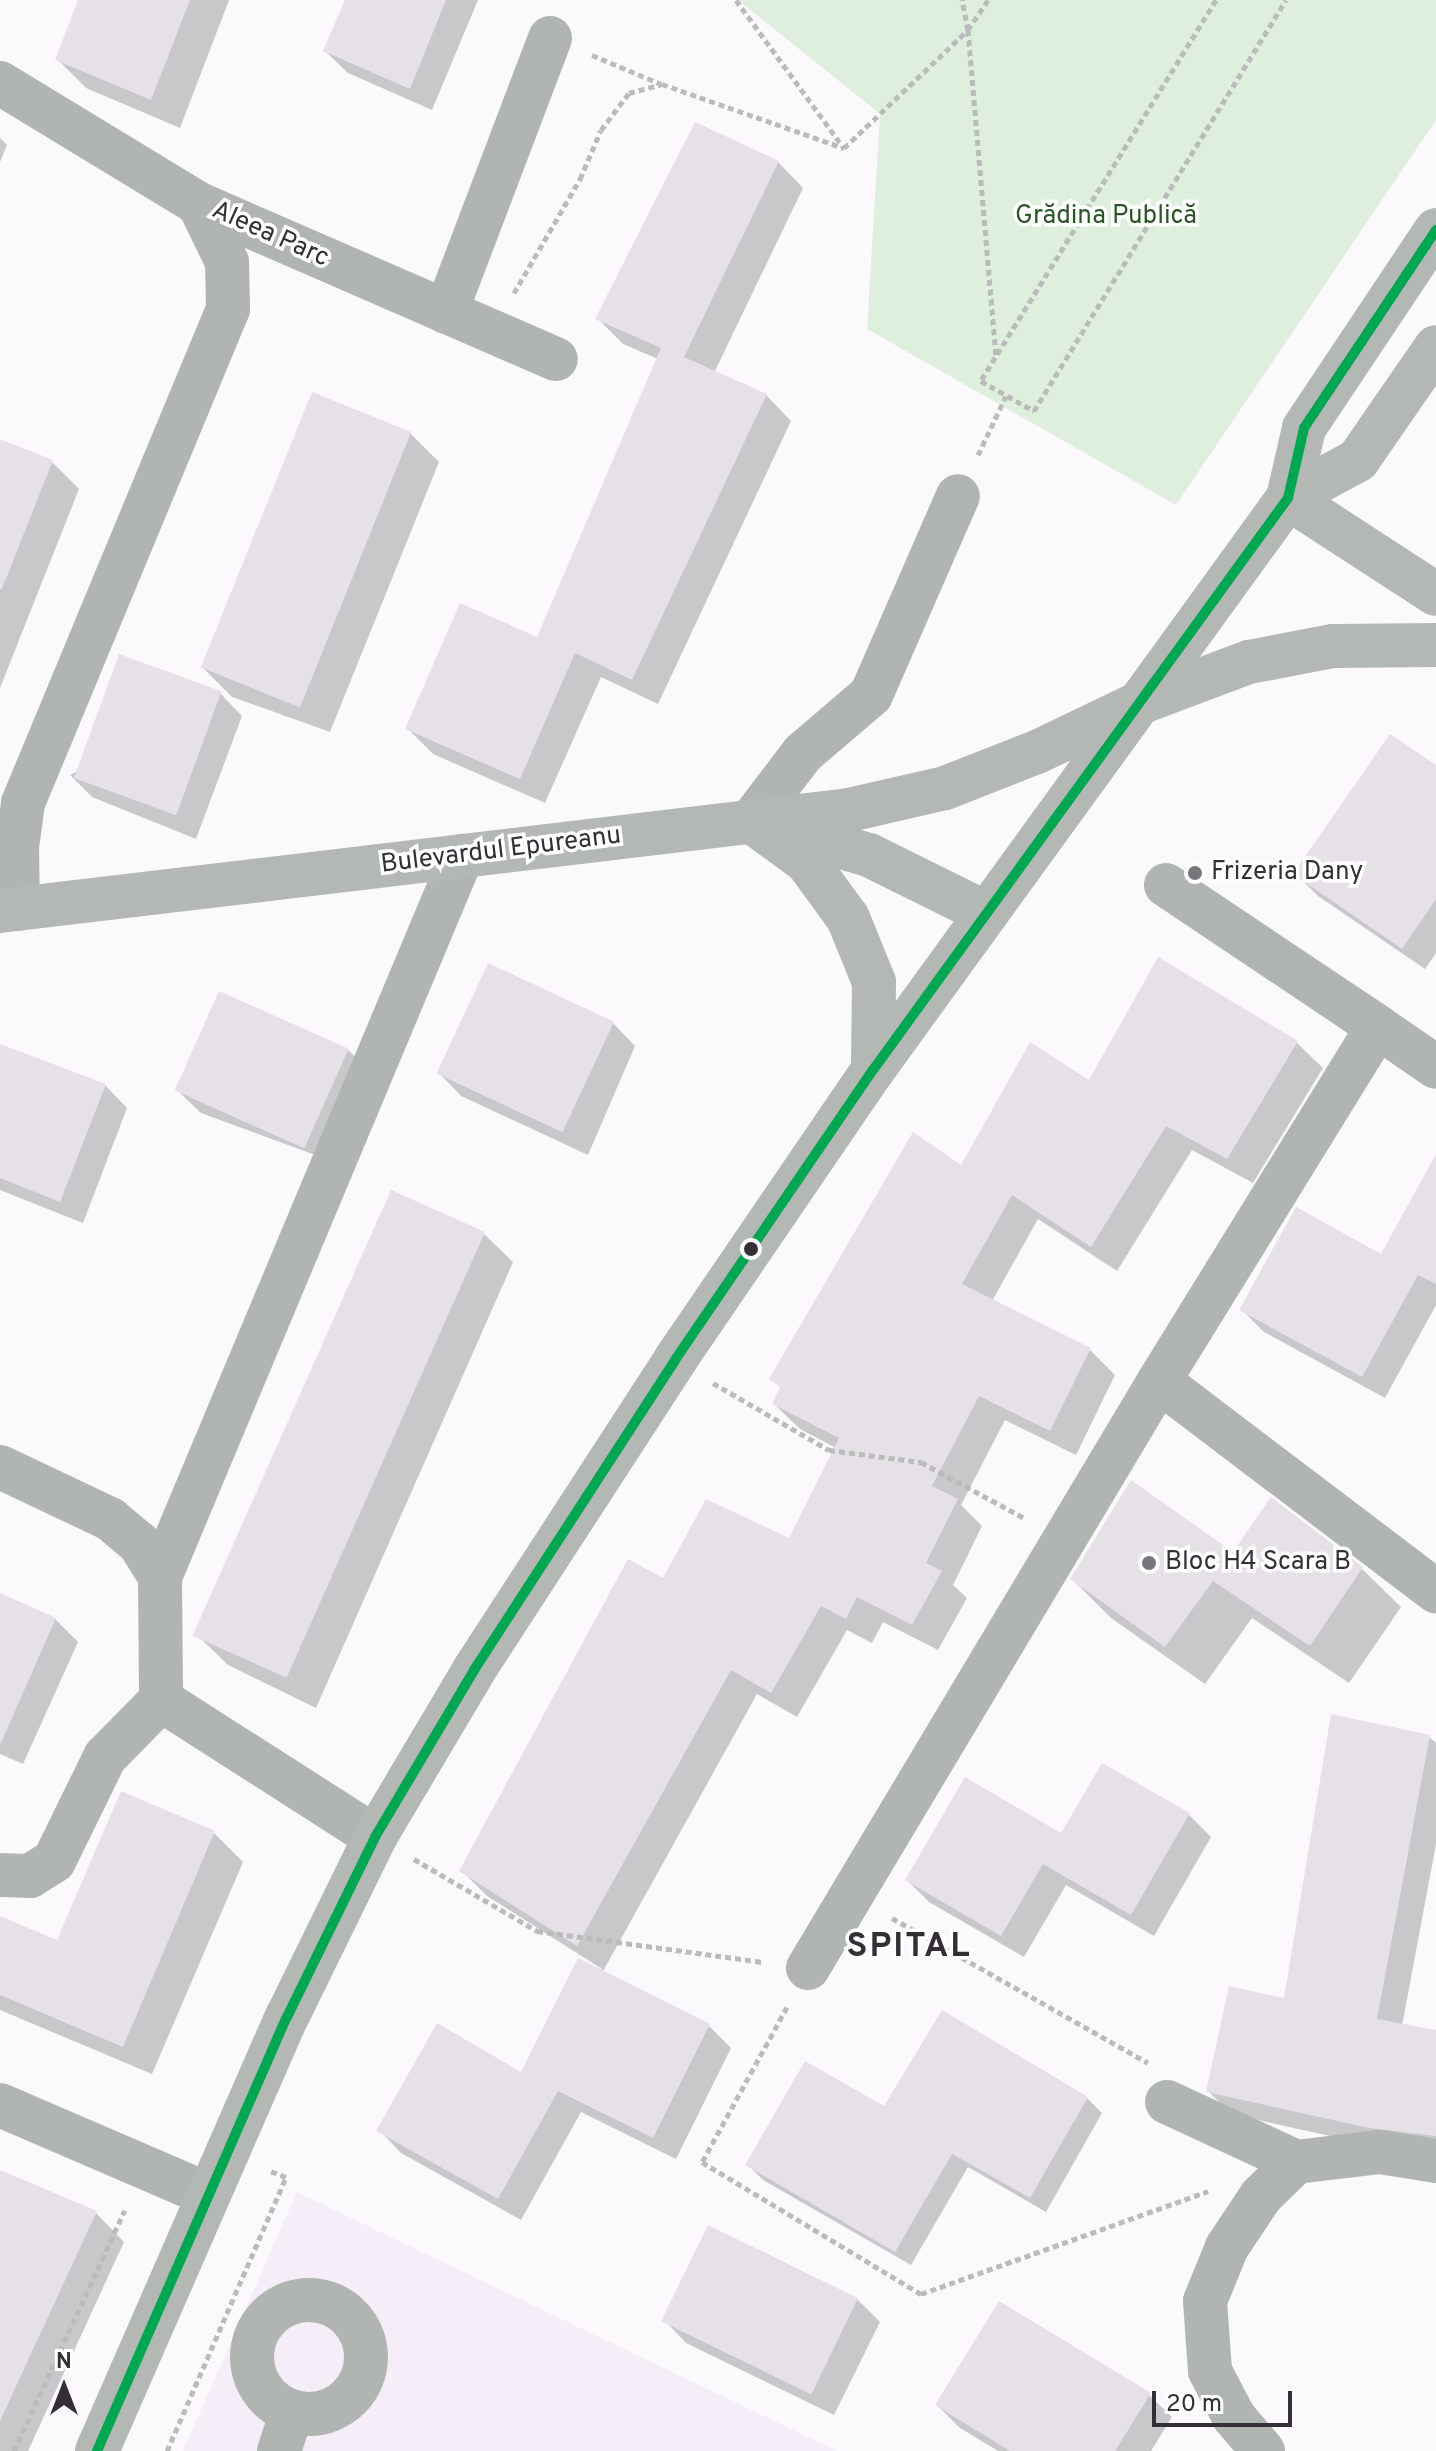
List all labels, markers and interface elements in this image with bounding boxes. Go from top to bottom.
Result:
street label: Aleea Parc [207,195,333,275]
park label: Grădina Publică [1015,201,1197,233]
street label: Bulevardul Epureanu [379,821,623,881]
place label: Frizeria Dany [1211,857,1363,889]
marker: Frizeria Dany [1186,864,1204,882]
unlabelled marker [743,1241,759,1257]
place label: Bloc H4 Scara B [1165,1547,1351,1579]
marker: Bloc H4 Scara B [1140,1554,1158,1572]
district label: SPITAL [847,1928,971,1968]
north arrow [24,2347,104,2427]
text: N [56,2349,72,2376]
scale bar [1156,2375,1296,2425]
text: 20 m [1166,2390,1222,2420]

